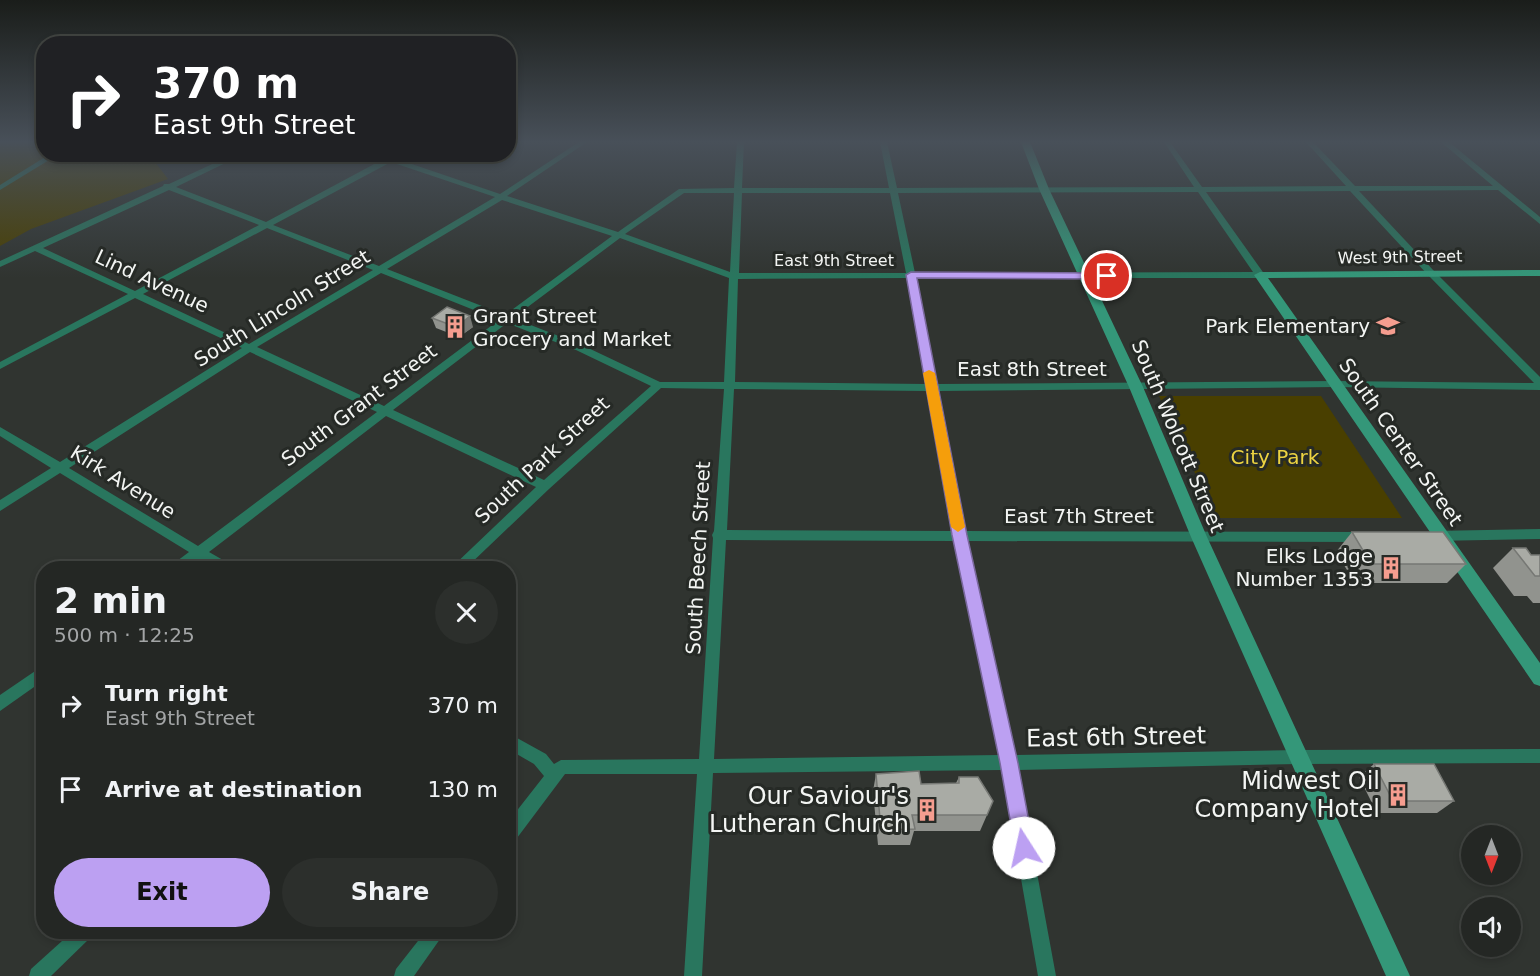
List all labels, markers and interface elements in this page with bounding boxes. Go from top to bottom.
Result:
text: 370 m [153,59,299,108]
icon: right [54,60,132,138]
text: East 9th Street [153,109,355,140]
street label: Lind Avenue [91,244,213,318]
street label: South Lincoln Street [190,244,374,372]
street label: West 9th Street [1337,246,1463,268]
pin [1081,250,1132,301]
street label: East 9th Street [774,251,894,270]
icon: arrive [1090,259,1123,292]
place label: Grant Street Grocery and Market [473,304,671,351]
school or university icon: Park Elementary [1375,313,1401,339]
building icon: Grant Street Grocery and Market [442,314,468,340]
place label: Park Elementary [1205,314,1370,338]
street label: South Wolcott Street [1127,336,1230,536]
street label: South Grant Street [277,339,441,471]
street label: South Center Street [1334,354,1468,530]
street label: East 8th Street [957,357,1107,381]
street label: South Park Street [470,392,614,528]
street label: Kirk Avenue [66,440,180,524]
park label: City Park [1231,445,1320,469]
street label: South Beech Street [681,461,715,655]
street label: East 7th Street [1004,504,1154,528]
place label: Elks Lodge Number 1353 [1235,544,1373,591]
building icon: Elks Lodge Number 1353 [1378,555,1404,581]
text: 2 min [54,580,167,621]
button: close [435,581,498,644]
text: 500 m · 12:25 [54,623,195,647]
text: Turn right [105,681,228,706]
icon: right [54,689,87,722]
text: 370 m [428,693,498,718]
text: East 9th Street [105,706,255,730]
street label: East 6th Street [1026,721,1206,753]
place label: Midwest Oil Company Hotel [1195,767,1380,823]
icon: arrive [54,773,87,806]
text: Arrive at destination [105,777,362,802]
text: 130 m [428,777,498,802]
place label: Our Saviour's Lutheran Church [709,782,909,838]
building icon: Midwest Oil Company Hotel [1385,782,1411,808]
building icon: Our Saviour's Lutheran Church [914,797,940,823]
position arrow [992,816,1056,880]
north arrow [1461,825,1521,885]
map controls [1461,825,1521,957]
button: Exit [54,858,270,927]
button: Share [282,858,498,927]
button: sound [1461,897,1521,957]

